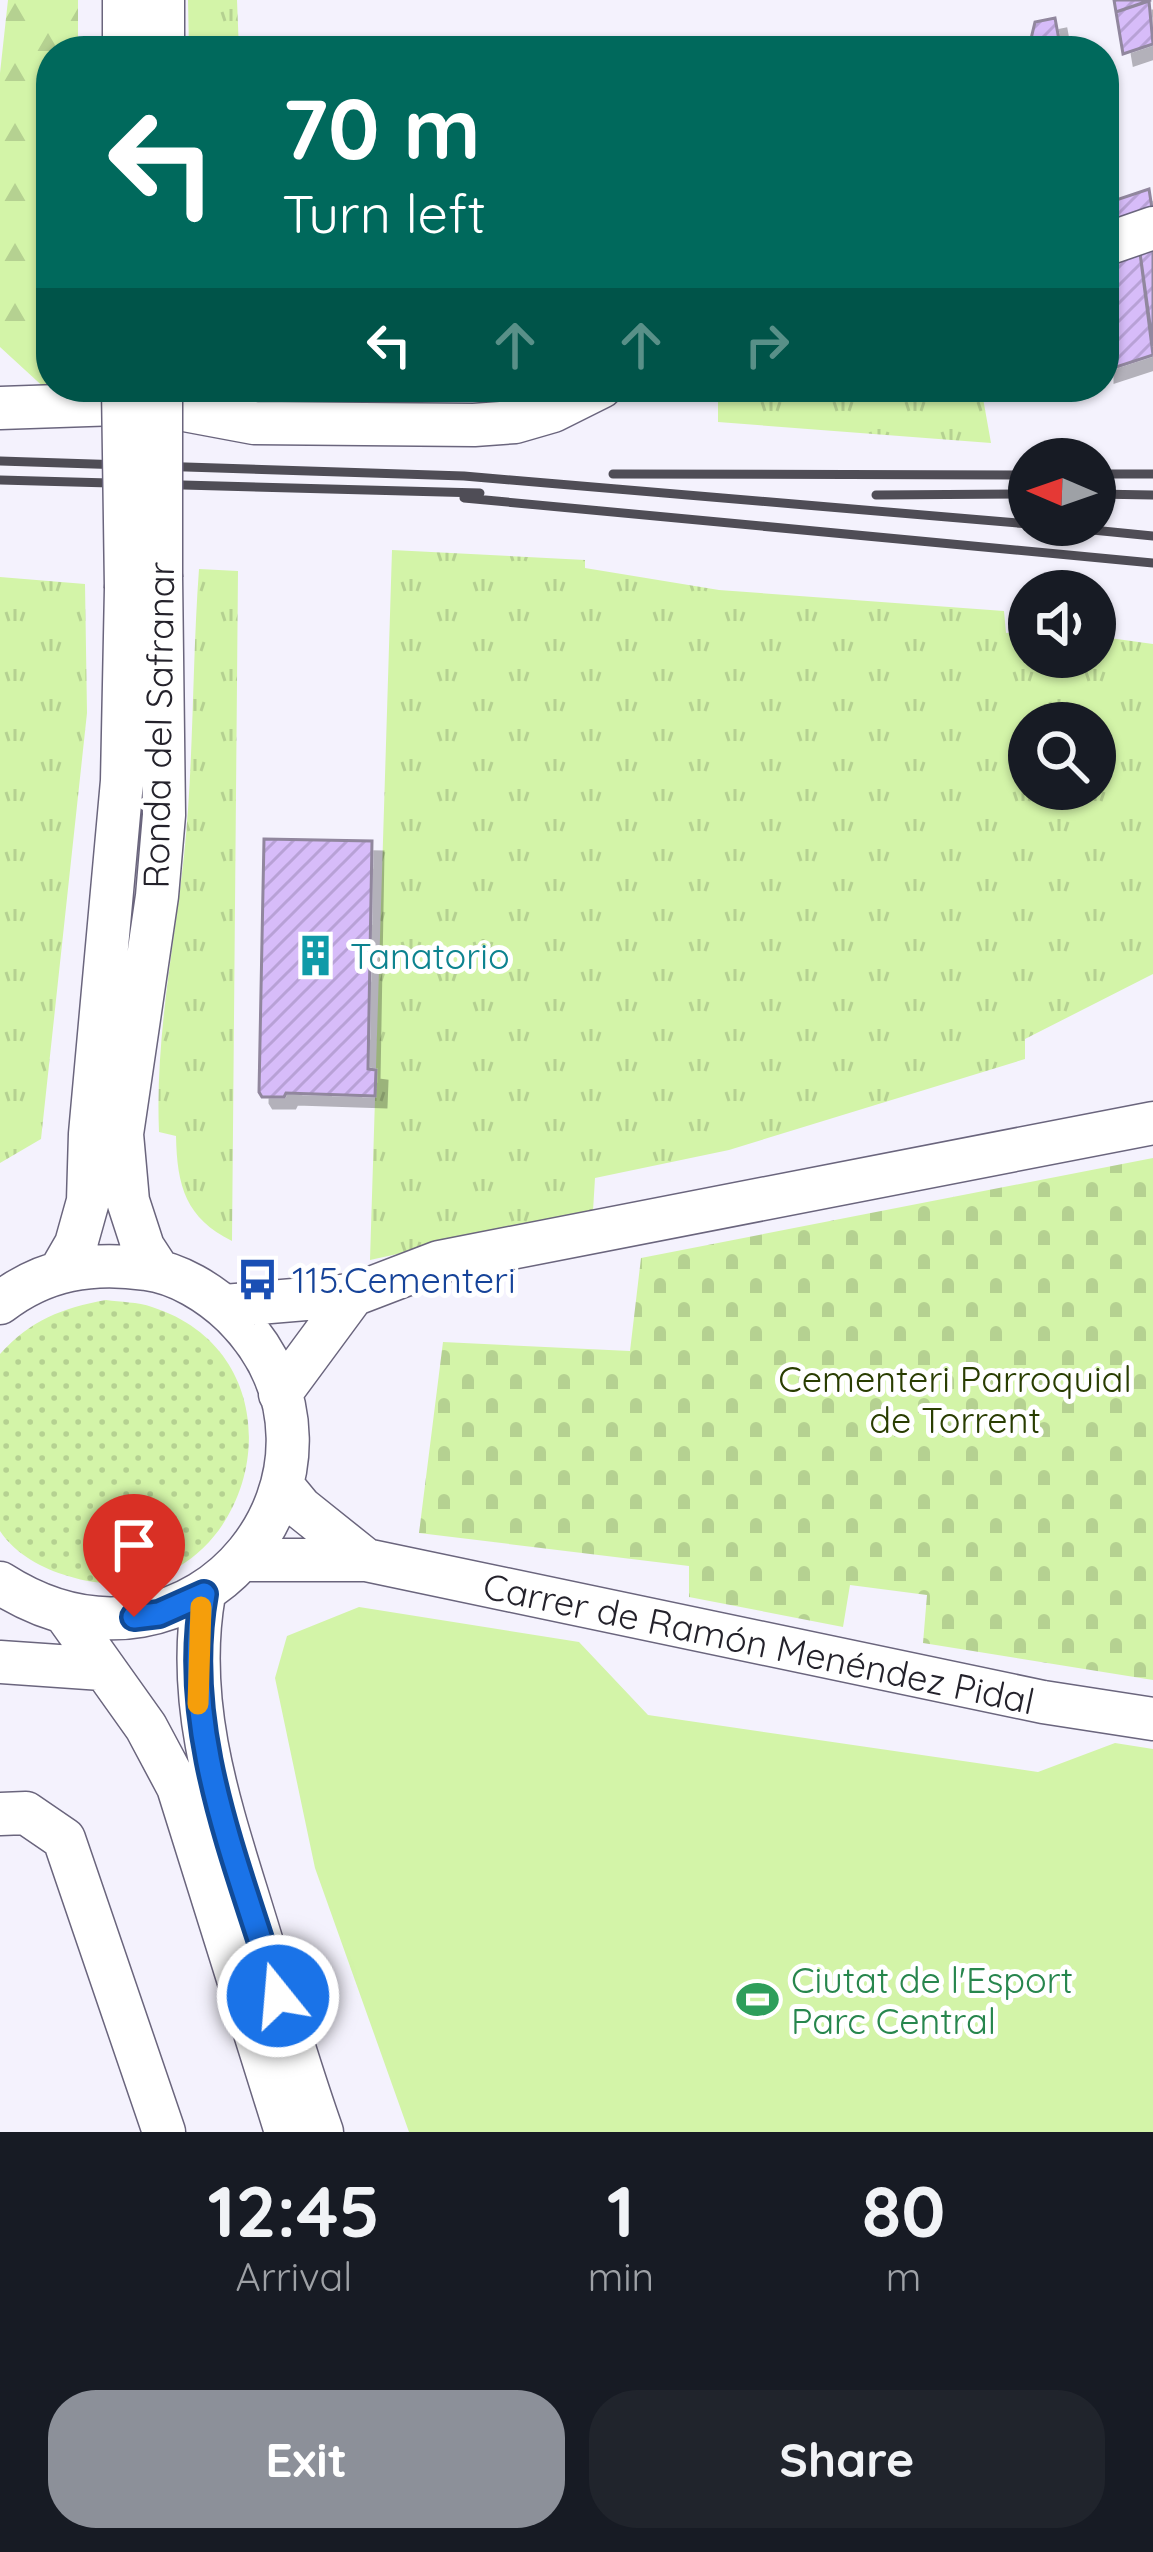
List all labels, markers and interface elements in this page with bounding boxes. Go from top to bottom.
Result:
text: 70 m [282,75,481,180]
icon: left [84,84,240,240]
text: Turn left [282,179,486,247]
icon: left [356,312,422,378]
icon: ahead [482,312,548,378]
icon: ahead [608,312,674,378]
icon: right [734,312,800,378]
north arrow [1008,438,1116,546]
map controls [1008,438,1116,810]
street label: Ronda del Safranar [133,561,183,889]
button: sound [1008,570,1116,678]
button: search [1008,702,1116,810]
building icon: Tanatorio [293,932,339,978]
place label: Tanatorio [350,933,510,978]
bus stop icon: 115.Cementeri [235,1256,281,1302]
place label: 115.Cementeri [292,1257,516,1302]
park label: Cementeri Parroquial de Torrent [778,1356,1132,1442]
pin [83,1494,185,1617]
icon: arrive [101,1512,167,1578]
street label: Carrer de Ramón Menéndez Pidal [479,1563,1039,1723]
position arrow [215,1933,341,2059]
place label: Ciutat de l'Esport Parc Central [791,1957,1073,2043]
sports icon: Ciutat de l'Esport Parc Central [734,1977,780,2023]
text: 12:45 [208,2165,380,2255]
text: 1 [607,2165,635,2255]
text: 80 [862,2165,945,2255]
text: Arrival [235,2252,352,2301]
text: min [588,2252,654,2301]
text: m [886,2252,921,2301]
button: Exit [48,2390,565,2528]
button: Share [589,2390,1105,2528]

